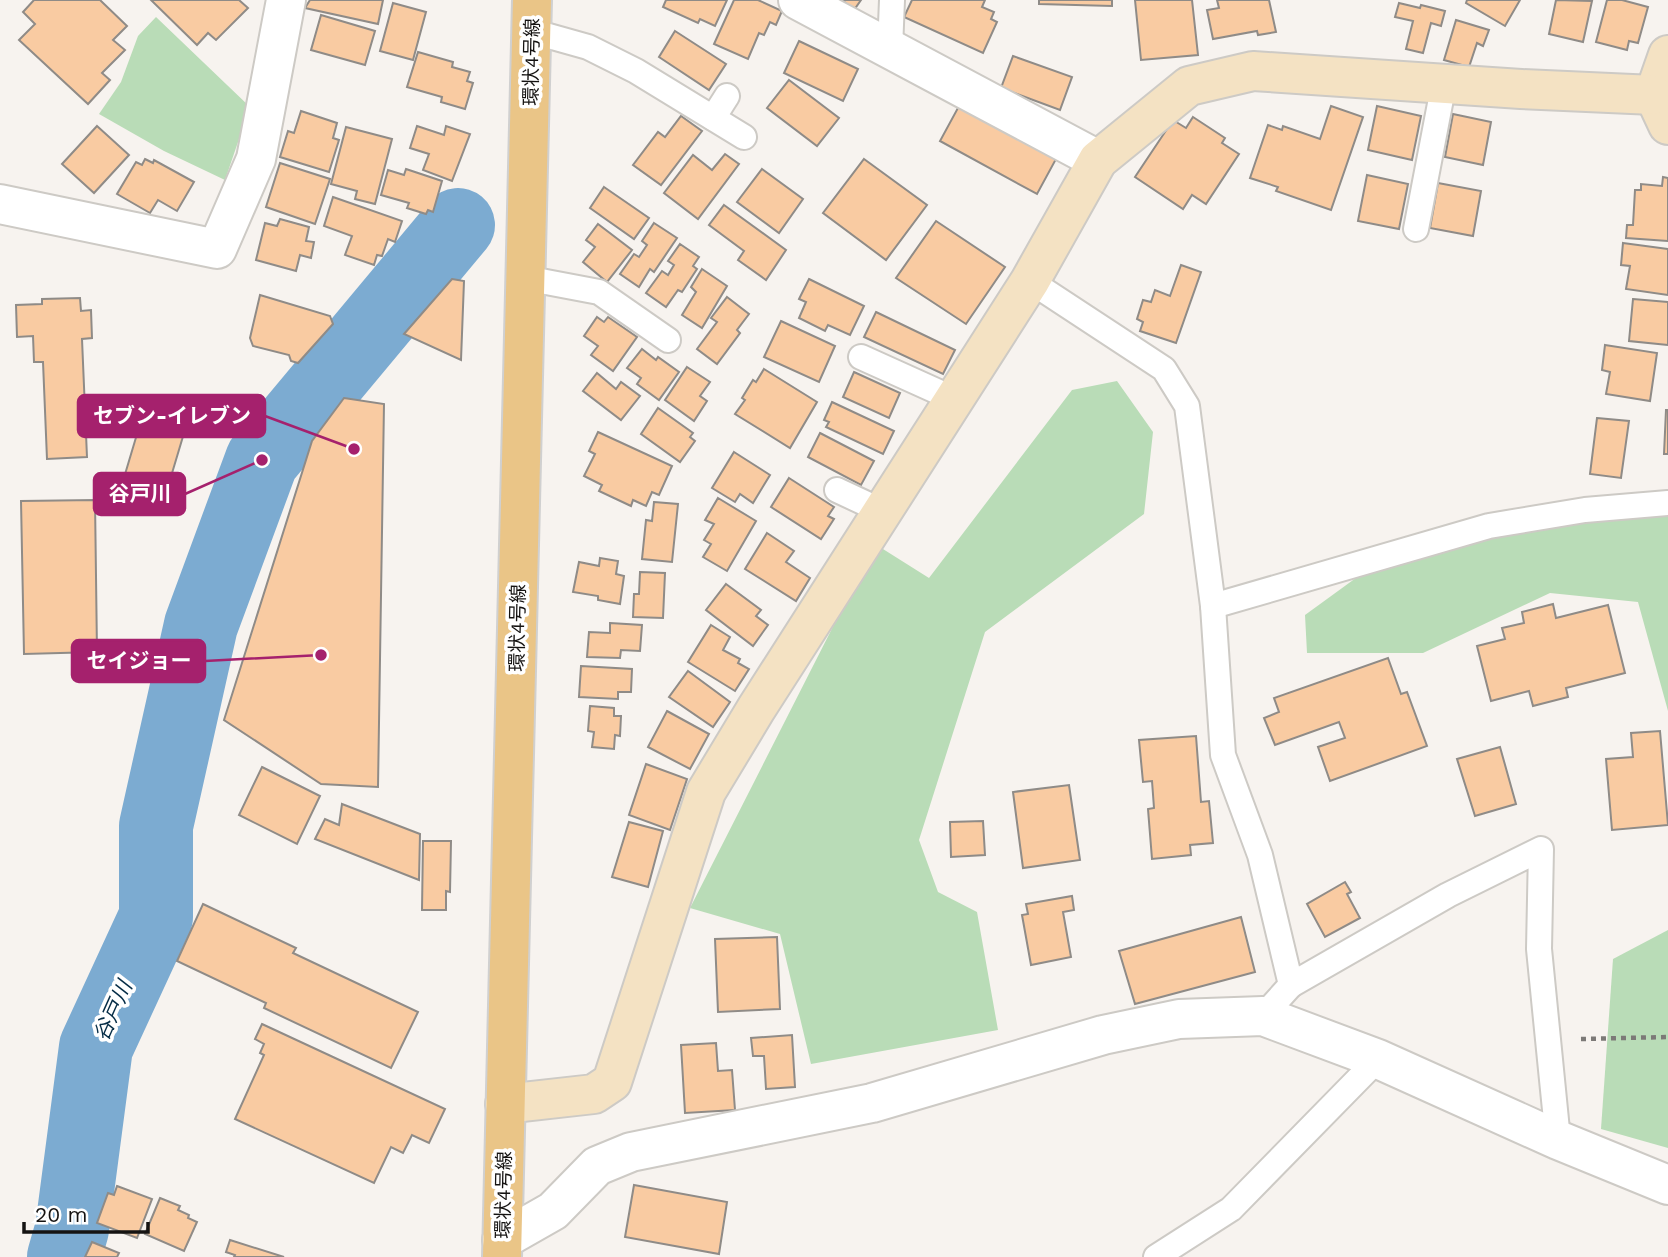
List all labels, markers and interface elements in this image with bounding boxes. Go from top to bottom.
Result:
street label: 環状4号線 [519,18,544,106]
callout: セブン-イレブン [78,395,265,437]
text: セブン-イレブン [93,403,251,428]
callout: 谷戸川 [94,473,185,515]
text: 谷戸川 [109,481,172,506]
street label: 環状4号線 [505,584,530,672]
callout: セイジョー [72,640,205,682]
text: セイジョー [87,648,192,673]
water label: 谷戸川 [88,975,138,1045]
street label: 環状4号線 [491,1151,516,1239]
scale bar [24,1190,149,1234]
text: 20 m [35,1202,87,1227]

